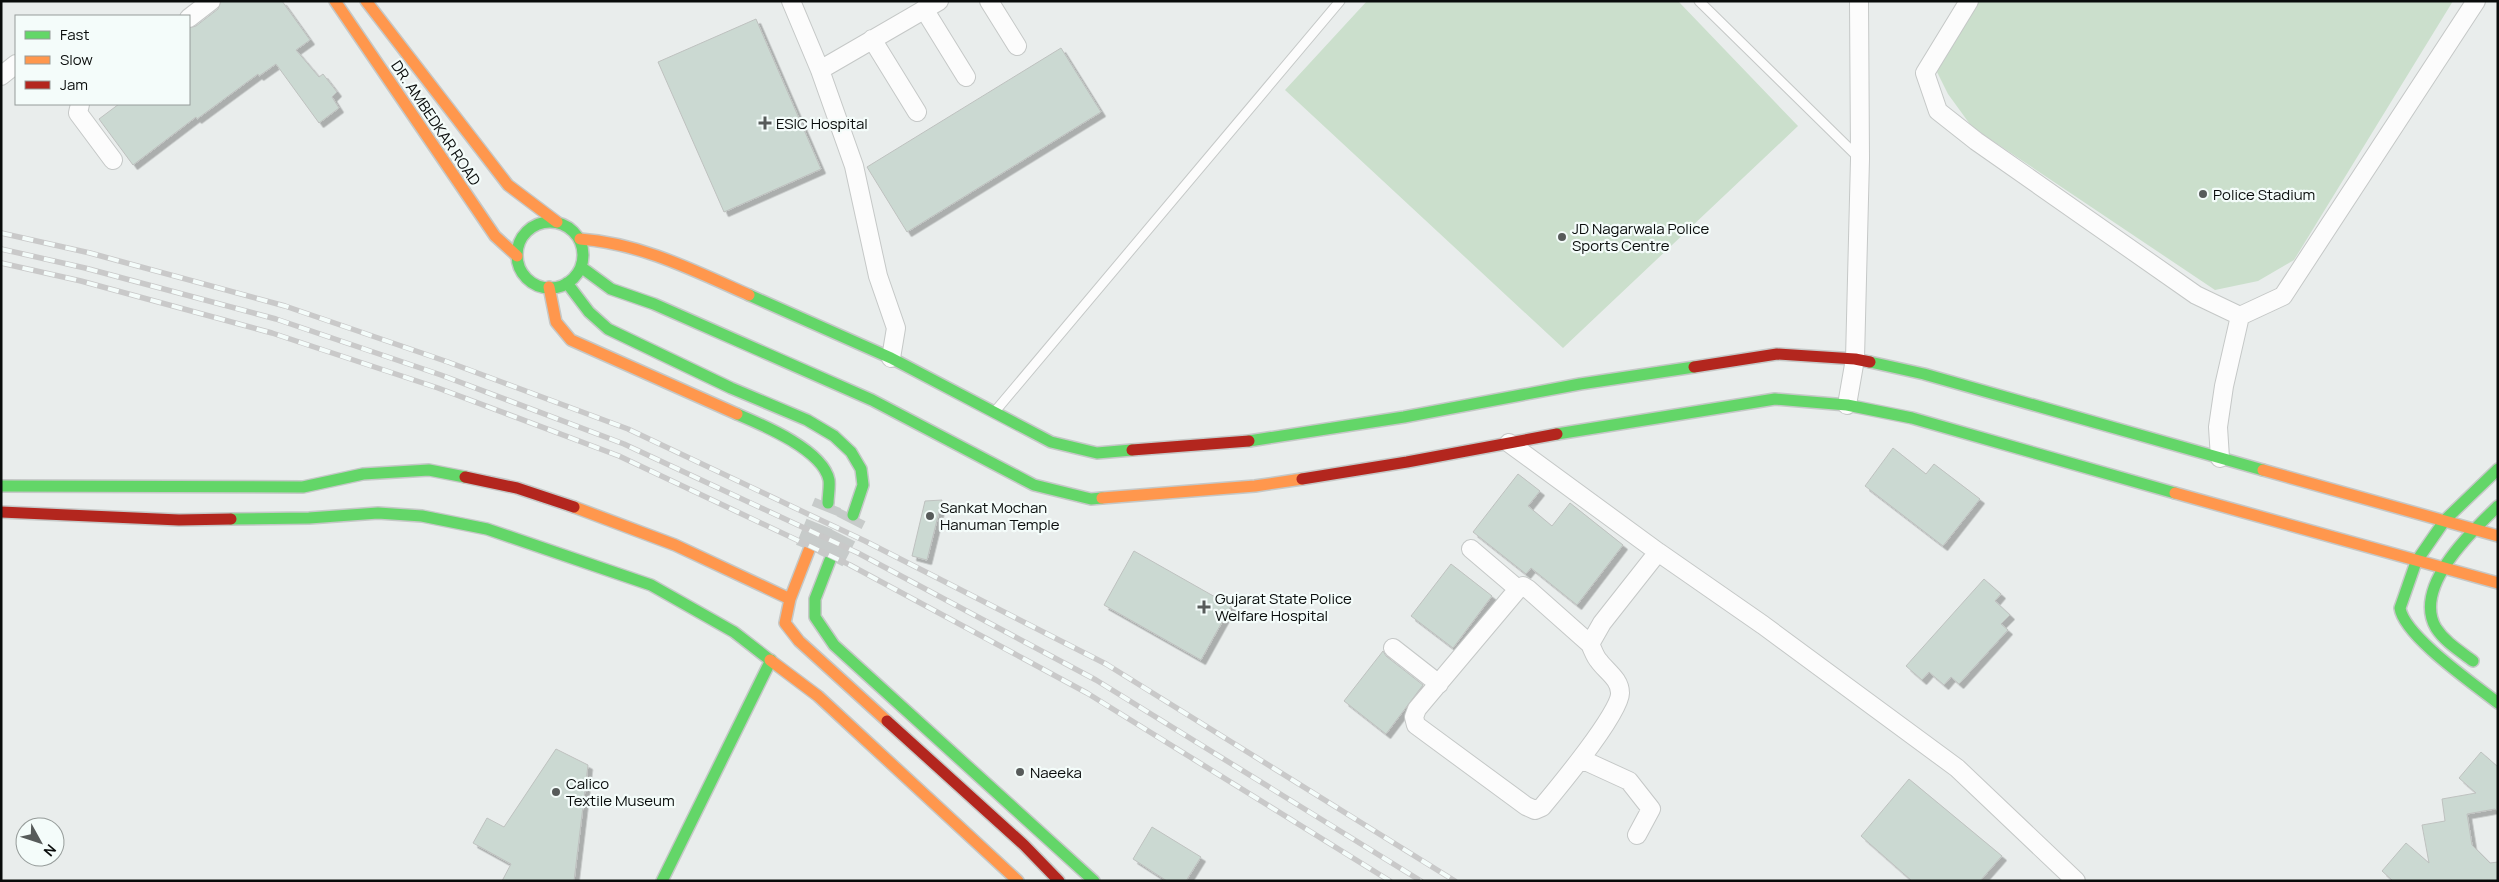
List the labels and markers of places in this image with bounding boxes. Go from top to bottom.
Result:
place label: ESIC Hospital [776,113,868,134]
marker: ESIC Hospital [758,116,772,130]
place label: Police Stadium [2213,184,2315,205]
marker: Police Stadium [2197,188,2209,200]
place label: JD Nagarwala Police Sports Centre [1572,218,1709,256]
marker: JD Nagarwala Police Sports Centre [1556,231,1568,243]
place label: Sankat Mochan Hanuman Temple [940,497,1060,535]
marker: Sankat Mochan Hanuman Temple [924,510,936,522]
place label: Gujarat State Police Welfare Hospital [1215,588,1352,626]
marker: Gujarat State Police Welfare Hospital [1197,600,1211,614]
place label: Naeeka [1030,762,1082,783]
marker: Naeeka [1014,766,1026,778]
place label: Calico Textile Museum [566,773,675,811]
marker: Calico Textile Museum [550,786,562,798]

